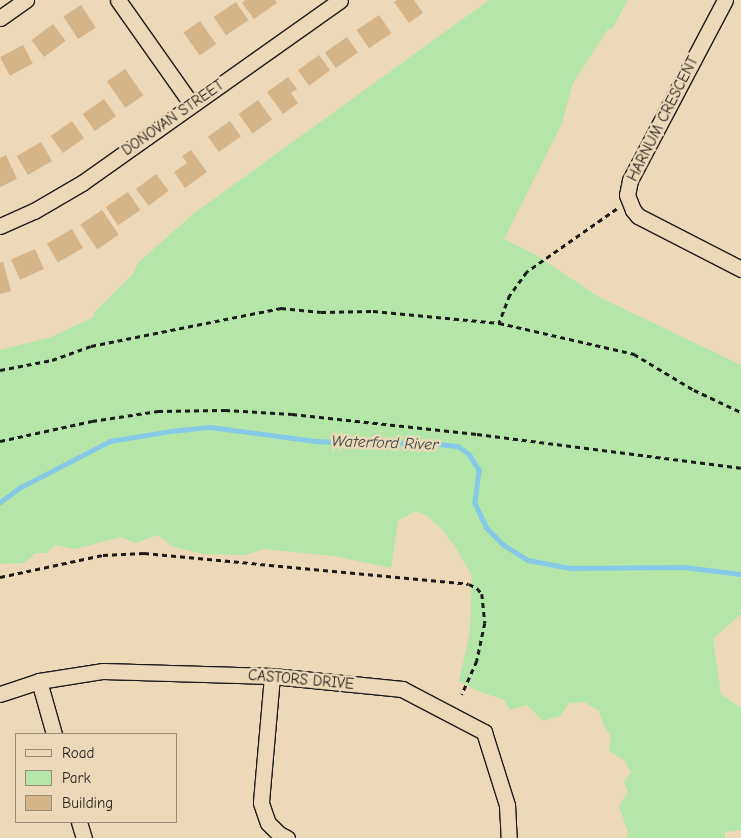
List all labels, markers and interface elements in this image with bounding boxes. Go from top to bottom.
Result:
street label: HARNUM CRESCENT [624,54,702,184]
street label: DONOVAN STREET [119,76,227,160]
water label: Waterford River [331,432,439,454]
street label: CASTORS DRIVE [247,666,355,694]
legend [15,733,178,823]
text: Road [62,744,94,762]
text: Park [62,769,91,787]
text: Building [62,794,113,812]

